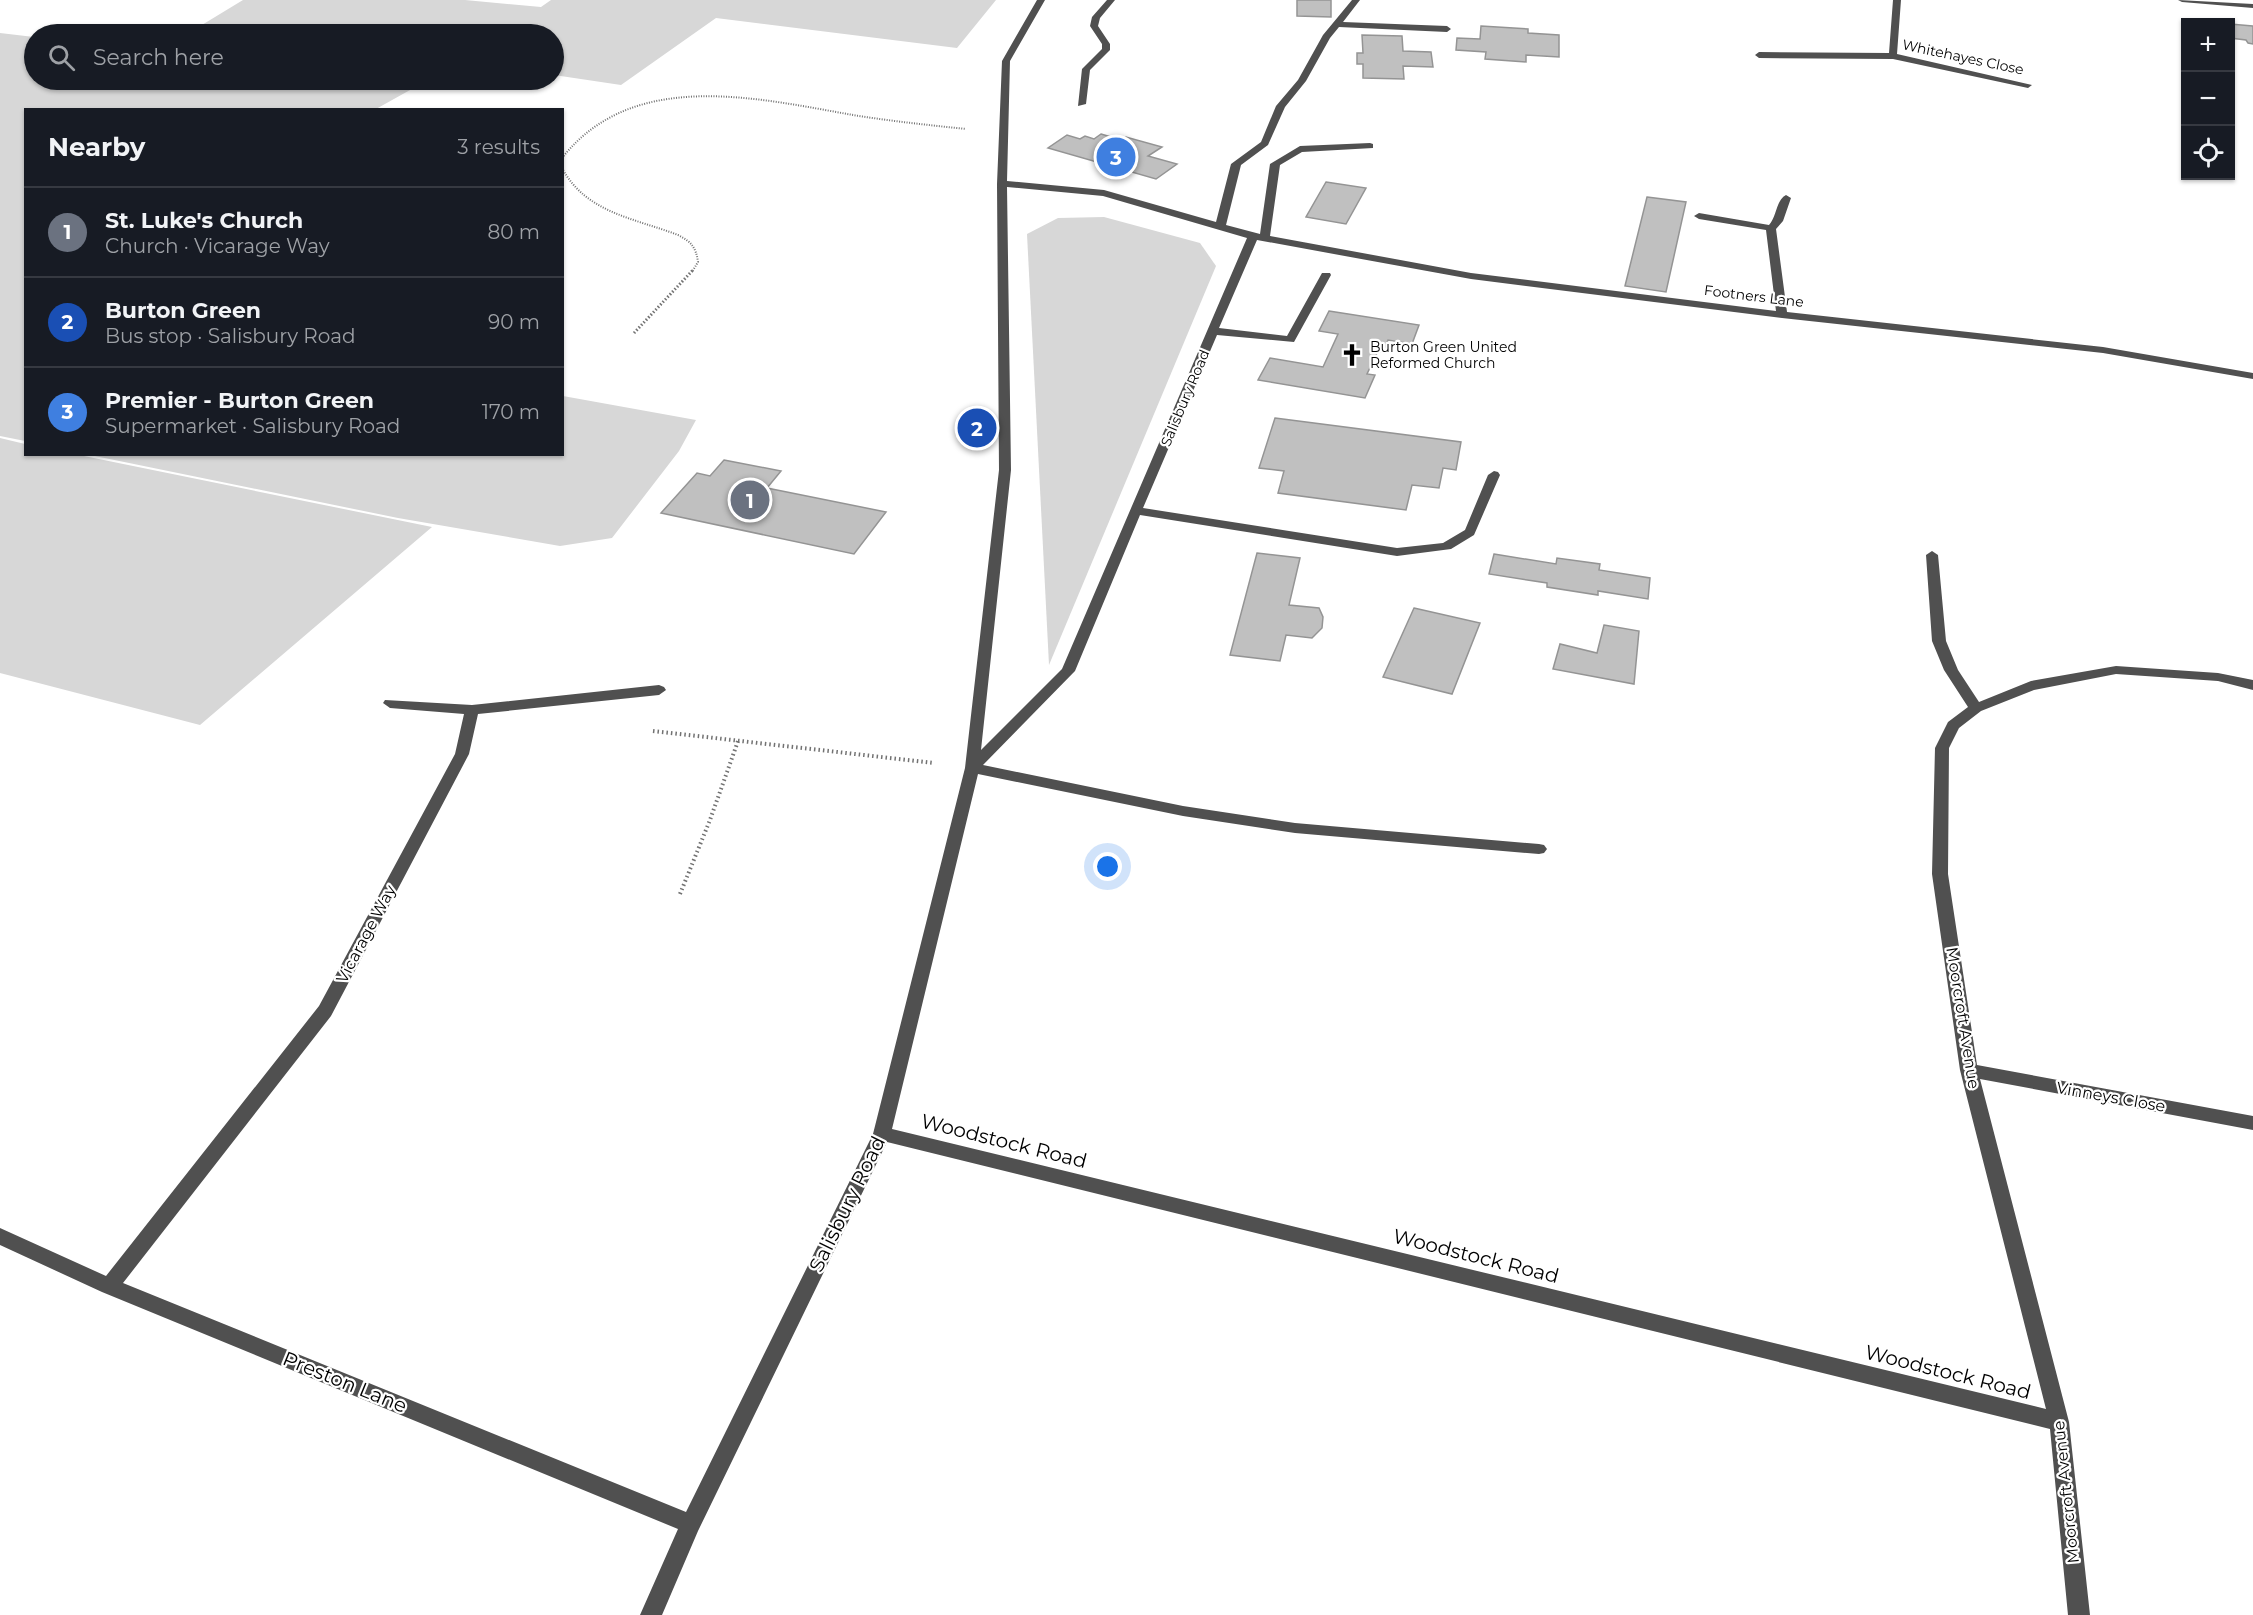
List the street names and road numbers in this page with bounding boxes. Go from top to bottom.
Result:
street label: Whitehayes Close [1901,35,2025,79]
street label: Footners Lane [1703,281,1805,311]
street label: Salisbury Road [1156,347,1214,449]
street label: Vicarage Way [332,881,400,986]
street label: Moorcroft Avenue [1942,946,1984,1090]
street label: Vinneys Close [2055,1078,2167,1116]
street label: Woodstock Road [918,1109,1090,1173]
street label: Salisbury Road [804,1132,890,1276]
street label: Woodstock Road [1390,1224,1562,1288]
street label: Woodstock Road [1862,1340,2034,1404]
street label: Preston Lane [279,1346,411,1418]
street label: Moorcroft Avenue [2049,1420,2083,1564]

